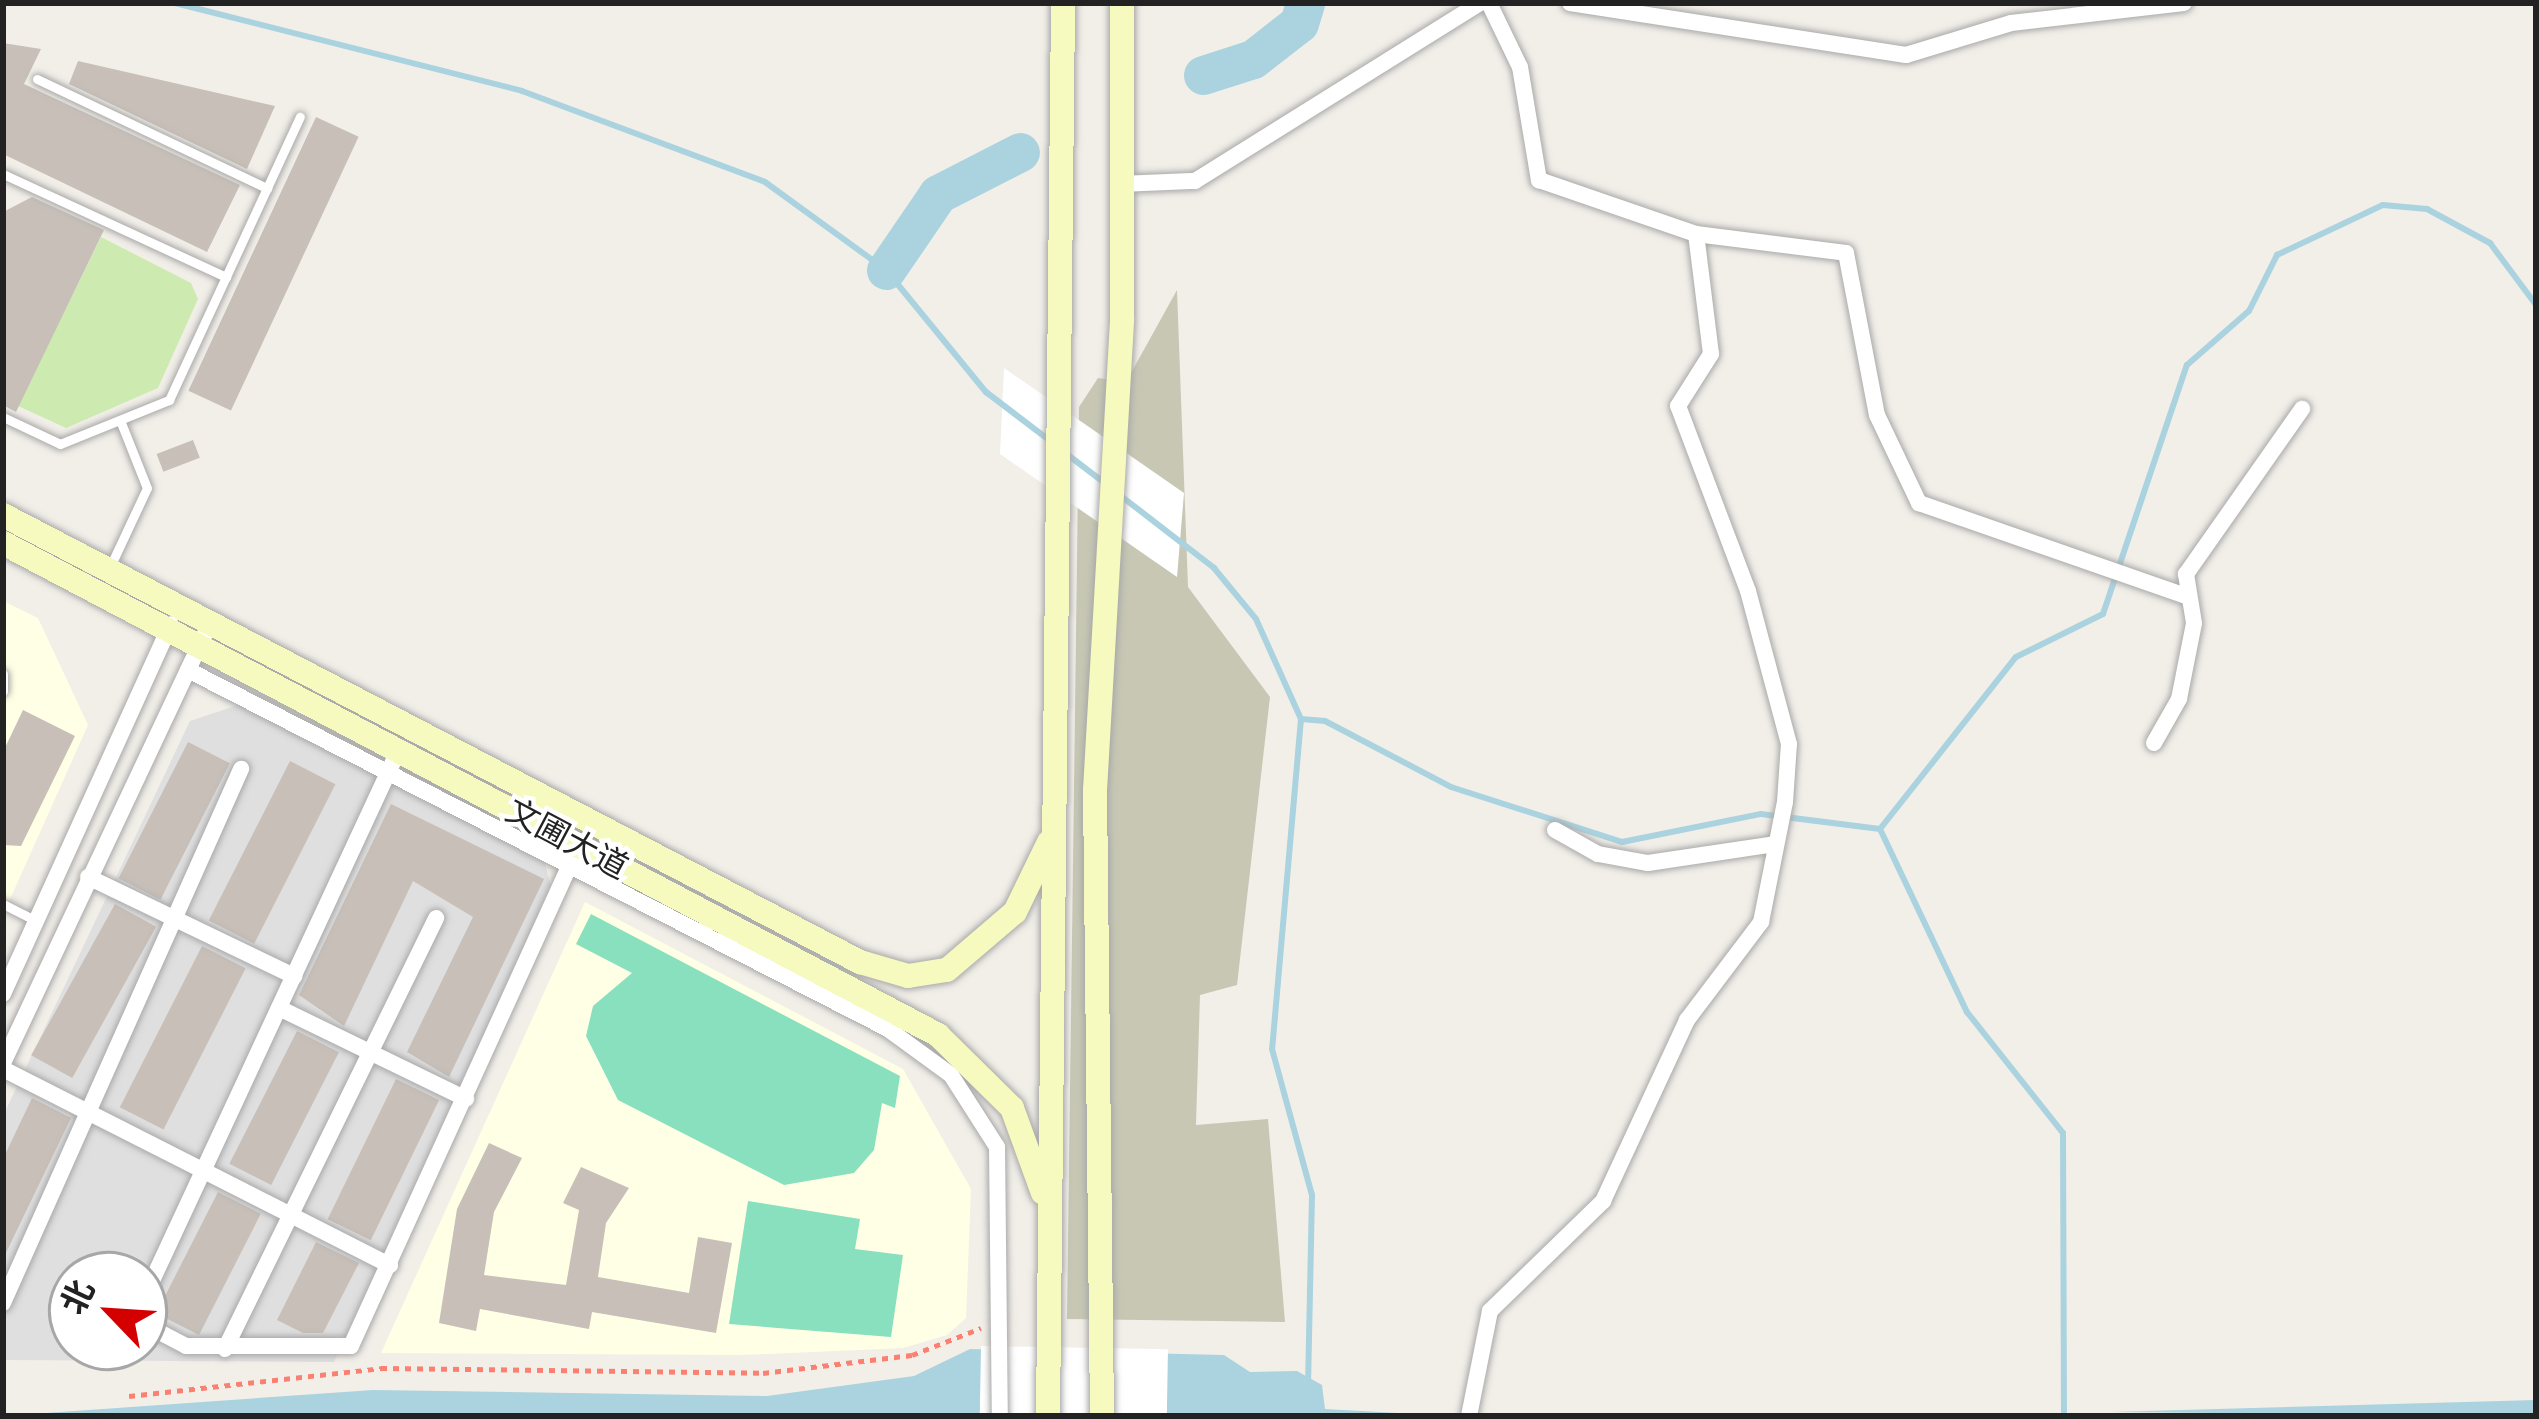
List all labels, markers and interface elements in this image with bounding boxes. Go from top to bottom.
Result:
street label: 文圃大道 [499,791,635,887]
north arrow [48,1251,168,1371]
text: 北 [53,1274,102,1320]

